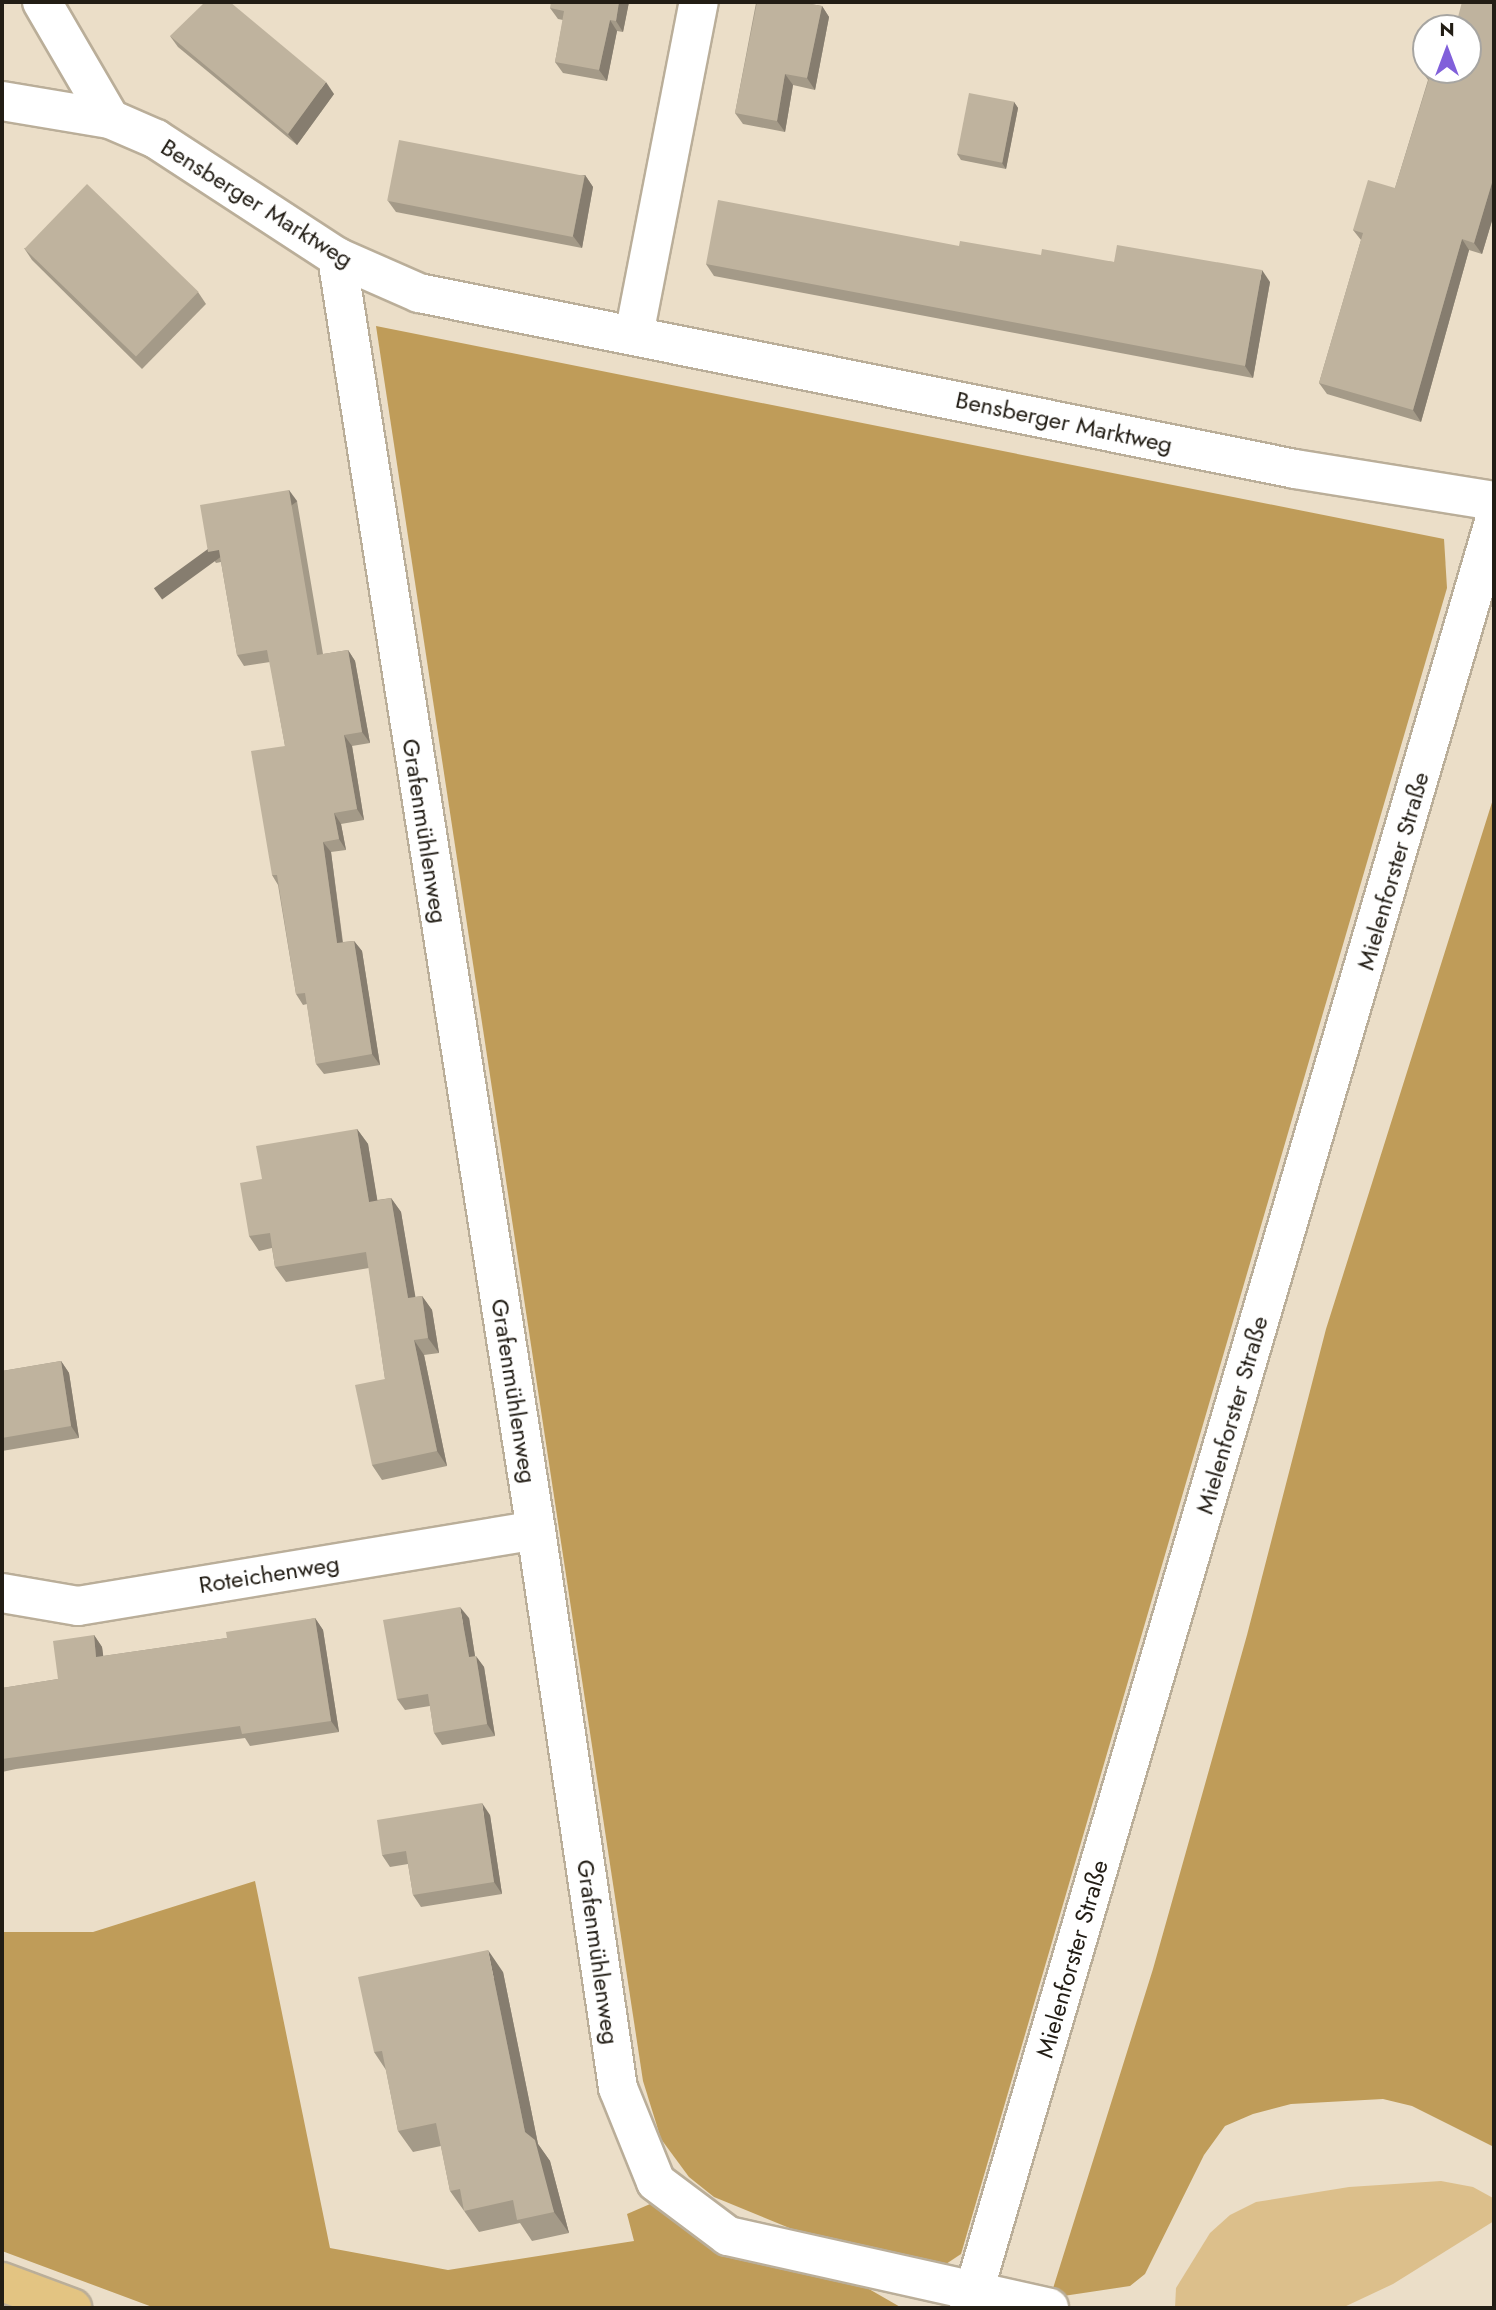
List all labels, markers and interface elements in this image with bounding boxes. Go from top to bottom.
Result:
north arrow [1412,14,1482,84]
text: N [1439,16,1455,43]
street label: Bensberger Marktweg [156,132,358,274]
street label: Bensberger Marktweg [953,385,1175,459]
street label: Grafenmühlenweg [396,737,454,925]
street label: Mielenforster Straße [1351,769,1435,973]
street label: Grafenmühlenweg [485,1297,543,1485]
street label: Mielenforster Straße [1190,1313,1274,1517]
street label: Roteichenweg [197,1549,341,1599]
street label: Mielenforster Straße [1030,1857,1114,2061]
street label: Grafenmühlenweg [571,1858,625,2046]

